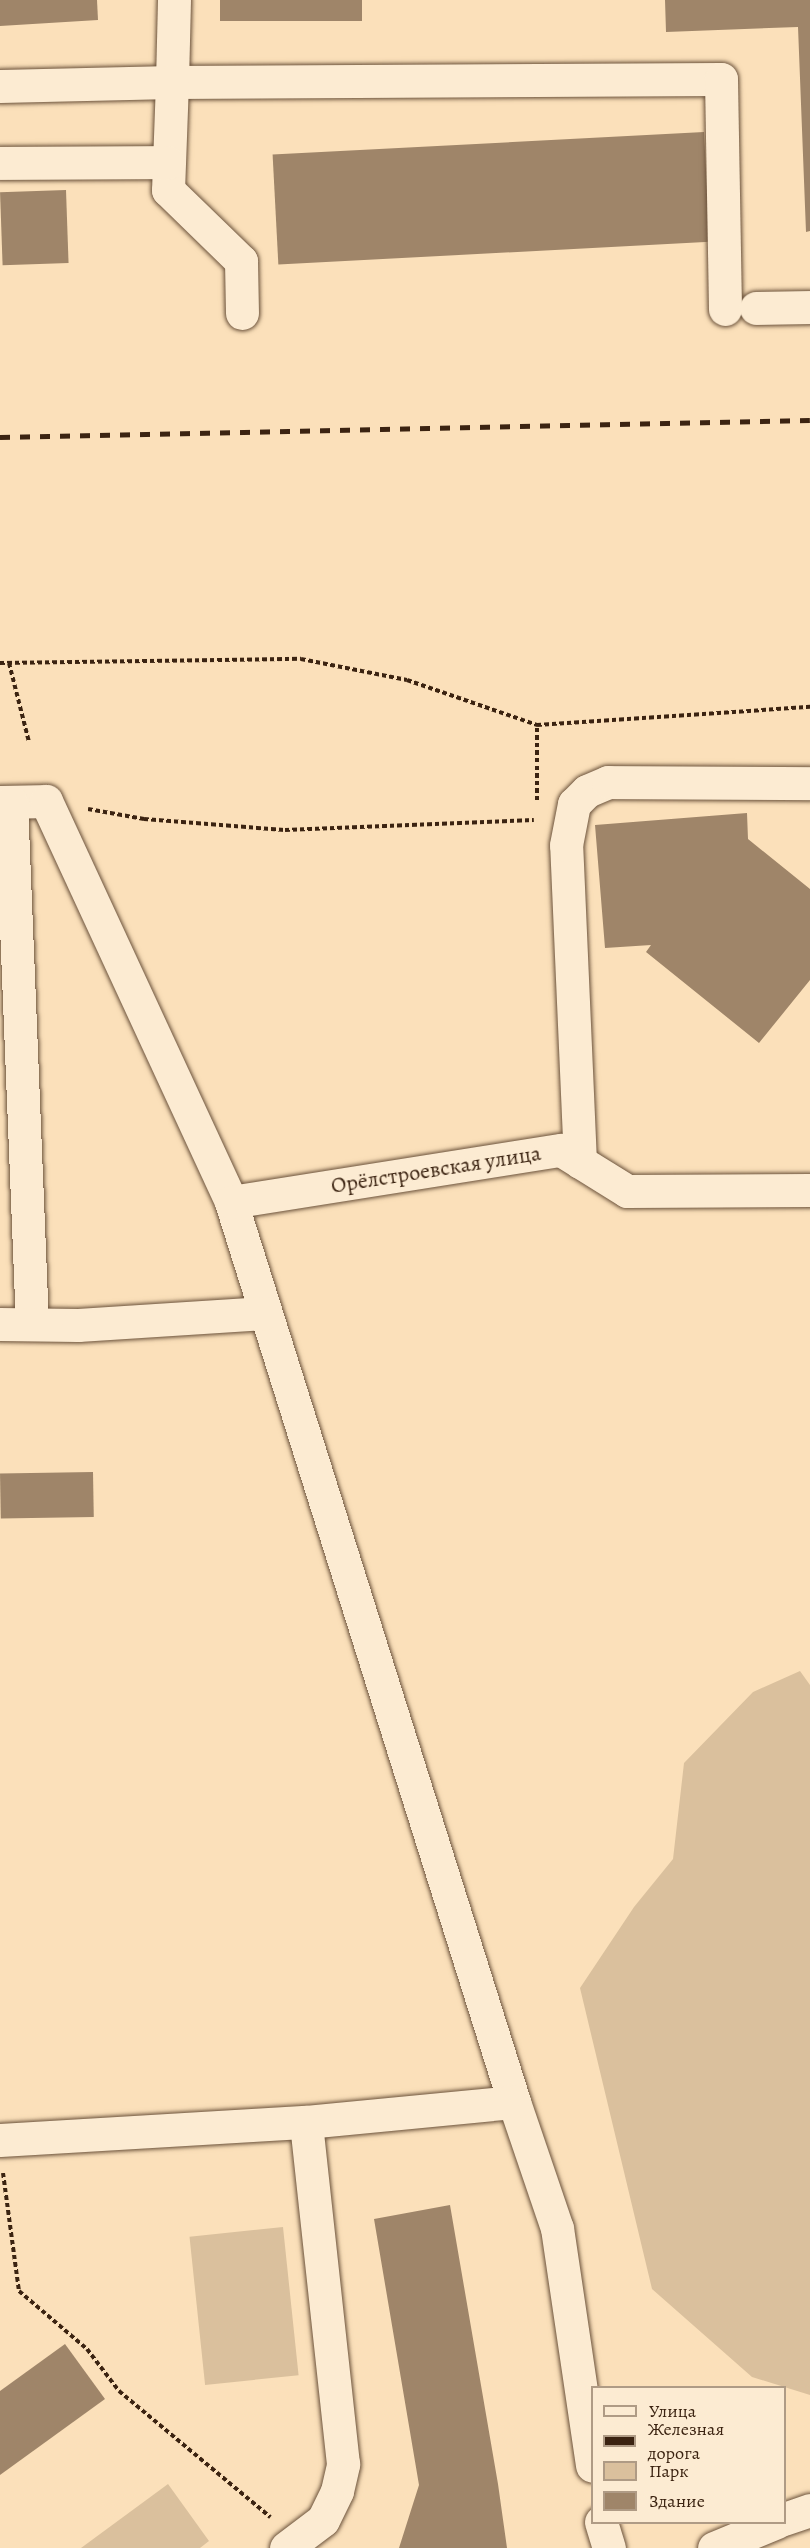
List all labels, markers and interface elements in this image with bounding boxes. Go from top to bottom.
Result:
street label: Орёлстроевская улица [329,1140,543,1200]
legend [591,2386,786,2524]
text: Улица [649,2399,696,2423]
text: Железная дорога [648,2417,724,2465]
text: Парк [649,2459,689,2483]
text: Здание [649,2489,705,2513]

